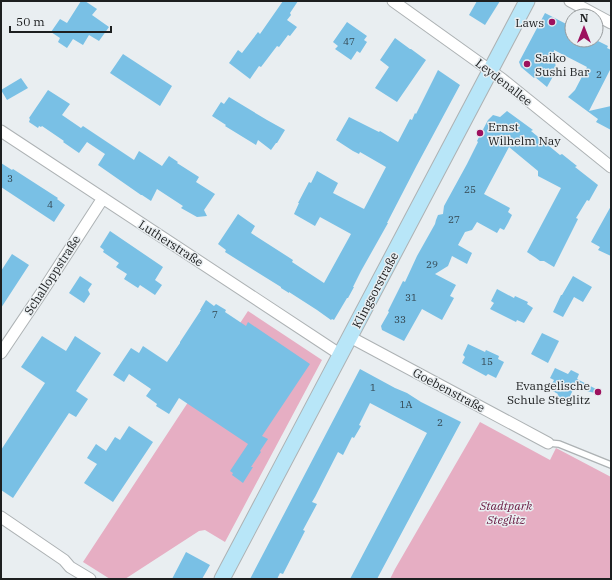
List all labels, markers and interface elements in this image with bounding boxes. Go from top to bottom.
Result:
scale bar [10,8,111,34]
north arrow [564,8,604,48]
text: N [580,11,589,25]
text: 50 m [16,14,45,29]
place label: Laws [515,15,544,30]
marker: Laws [547,17,557,27]
house number: 47 [343,35,355,48]
place label: Saiko Sushi Bar [535,50,590,79]
street label: Leydenallee [473,55,535,109]
marker: Saiko Sushi Bar [522,59,532,69]
house number: 2 [596,68,602,81]
place label: Ernst Wilhelm Nay [488,119,561,148]
marker: Ernst Wilhelm Nay [475,128,485,138]
house number: 3 [7,172,13,185]
house number: 25 [464,183,476,196]
house number: 4 [47,198,53,211]
house number: 27 [448,213,460,226]
street label: Lutherstraße [136,217,206,269]
street label: Schalloppstraße [21,232,83,318]
street label: Klingsorstraße [349,249,401,331]
house number: 29 [426,258,438,271]
house number: 31 [405,291,417,304]
house number: 7 [212,308,218,321]
house number: 33 [394,313,406,326]
house number: 15 [481,355,493,368]
street label: Goebenstraße [410,365,488,415]
place label: Evangelische Schule Steglitz [507,378,590,407]
house number: 1 [370,381,376,394]
marker: Evangelische Schule Steglitz [593,387,603,397]
house number: 1A [400,398,413,411]
house number: 2 [437,416,443,429]
park label: Stadtpark Steglitz [479,498,533,527]

